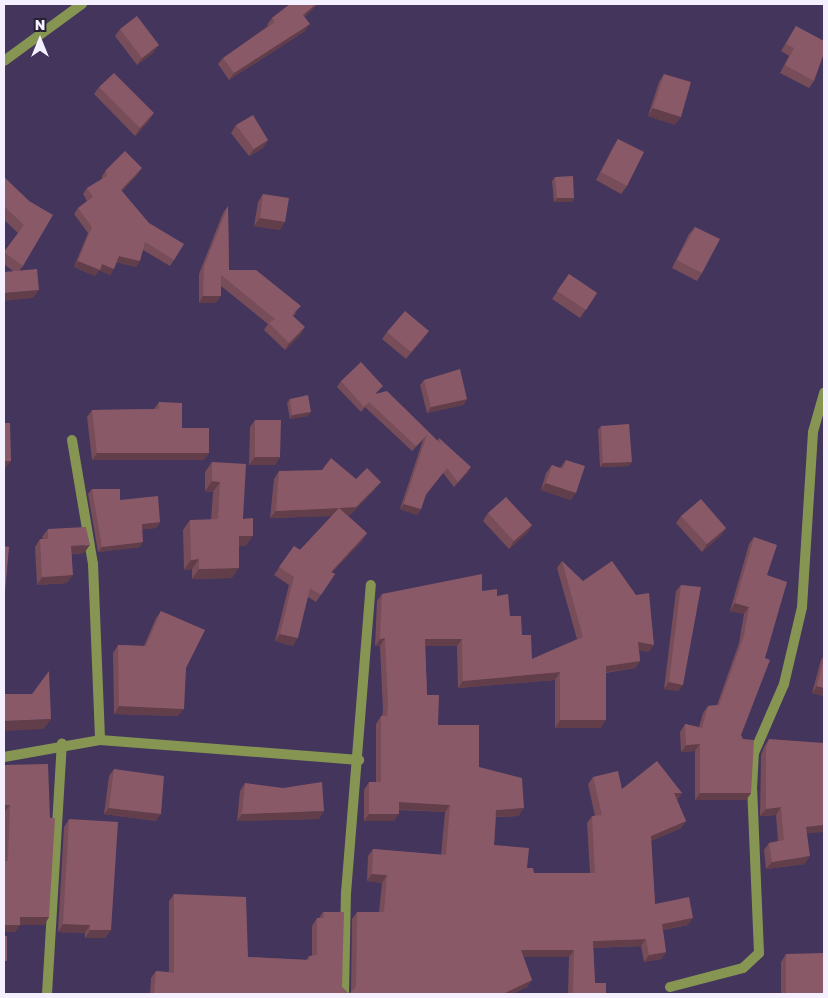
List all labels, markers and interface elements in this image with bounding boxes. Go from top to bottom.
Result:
north arrow [15,15,65,65]
text: N [35,16,45,33]

